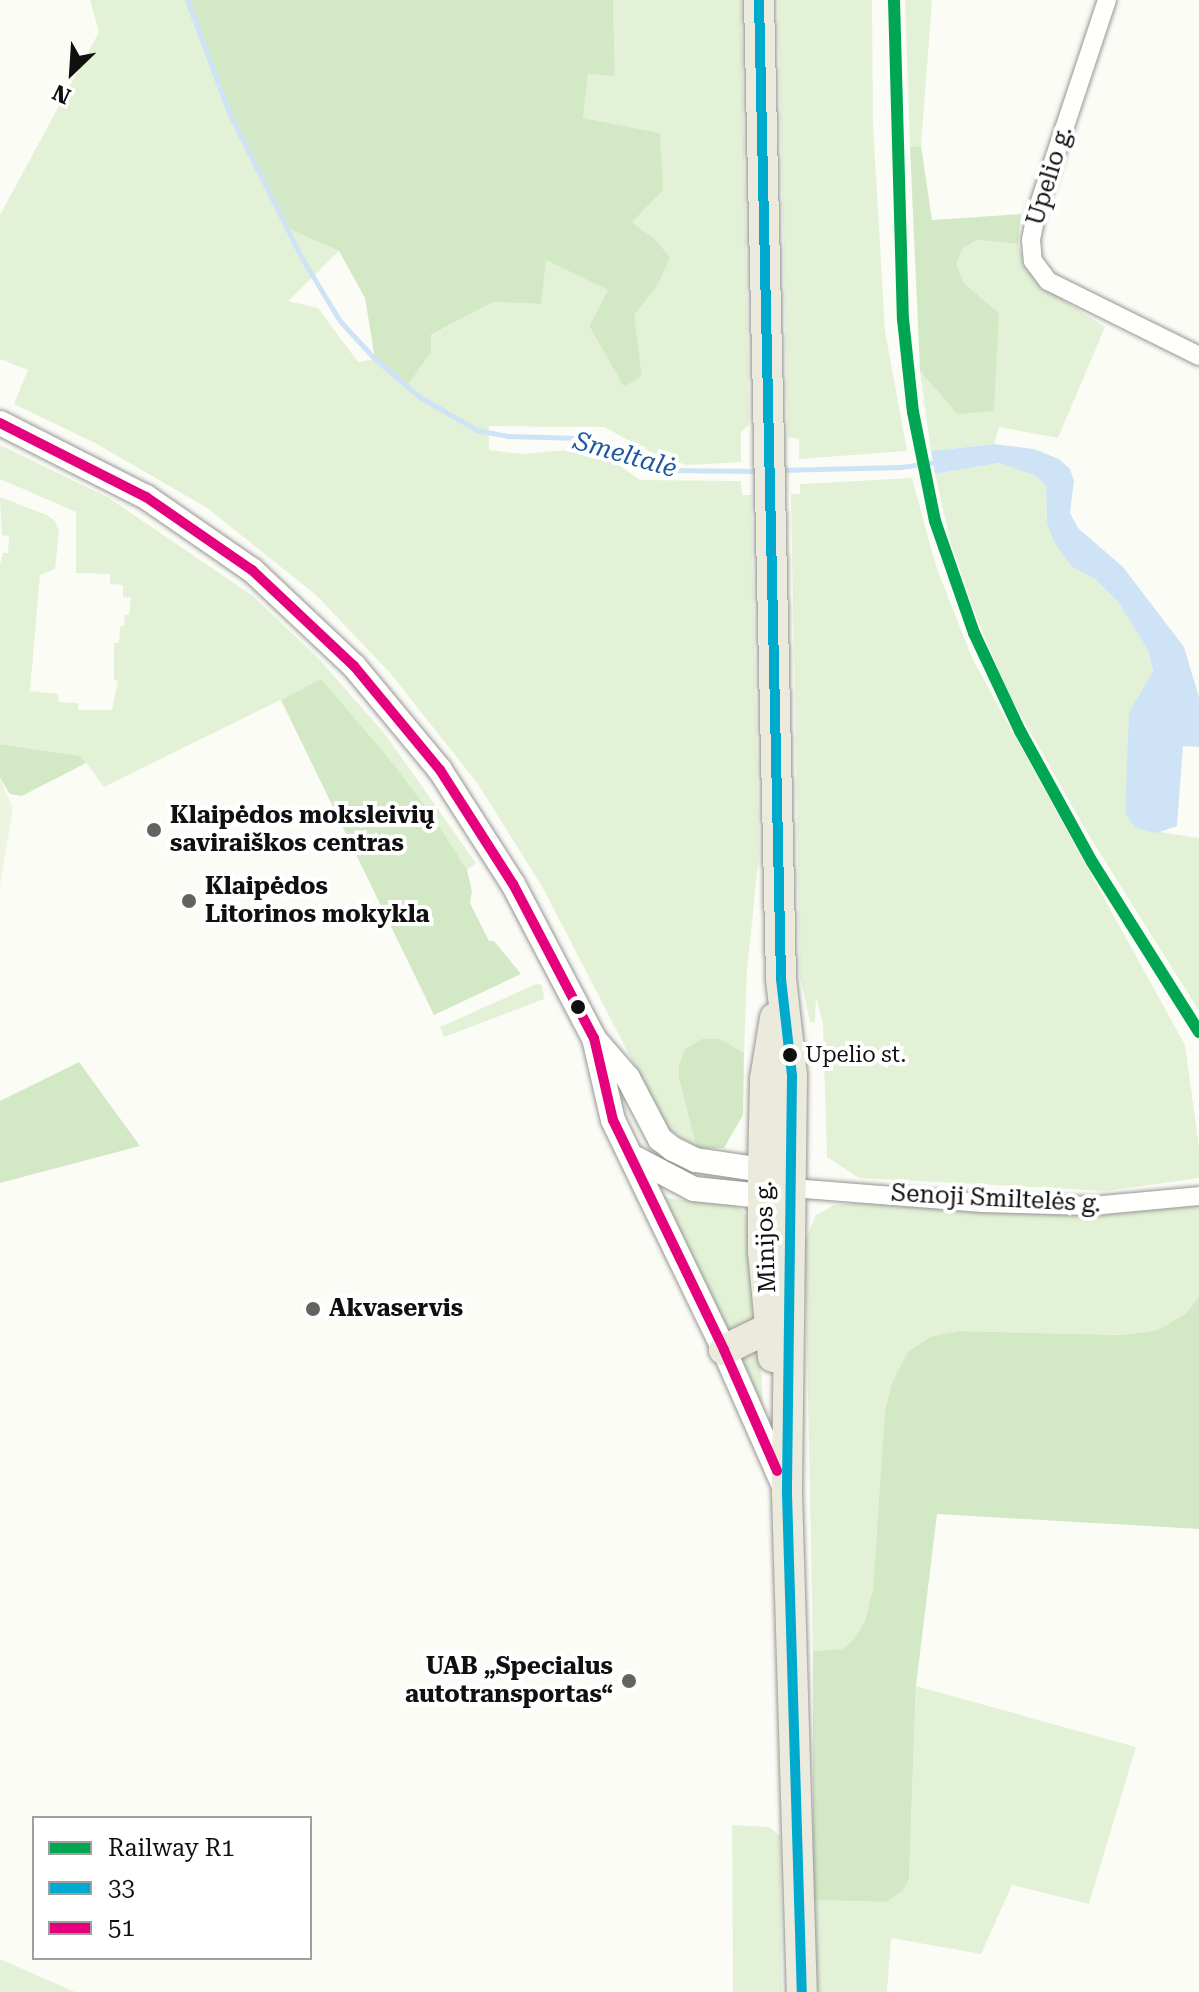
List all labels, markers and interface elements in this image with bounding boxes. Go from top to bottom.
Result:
north arrow [32,32,112,112]
text: N [49,79,75,109]
street label: Upelio g. [1021,123,1079,229]
water label: Smeltalė [570,425,680,485]
place label: Klaipėdos moksleivių saviraiškos centras [170,802,434,858]
marker: Klaipėdos moksleivių saviraiškos centras [145,821,163,839]
place label: Klaipėdos Litorinos mokykla [205,873,430,929]
marker: Klaipėdos Litorinos mokykla [180,892,198,910]
unlabelled marker [570,999,586,1015]
place label: Upelio st. [805,1042,906,1068]
marker: Upelio st. [782,1047,798,1063]
street label: Senoji Smiltelės g. [890,1179,1102,1219]
street label: Minijos g. [750,1180,782,1294]
place label: Akvaservis [329,1295,463,1323]
marker: Akvaservis [304,1300,322,1318]
place label: UAB „Specialus autotransportas“ [405,1653,613,1709]
marker: UAB „Specialus autotransportas“ [620,1672,638,1690]
legend [32,1816,312,1960]
text: Railway R1 [108,1834,235,1862]
text: 33 [108,1874,135,1902]
text: 51 [108,1914,135,1942]

